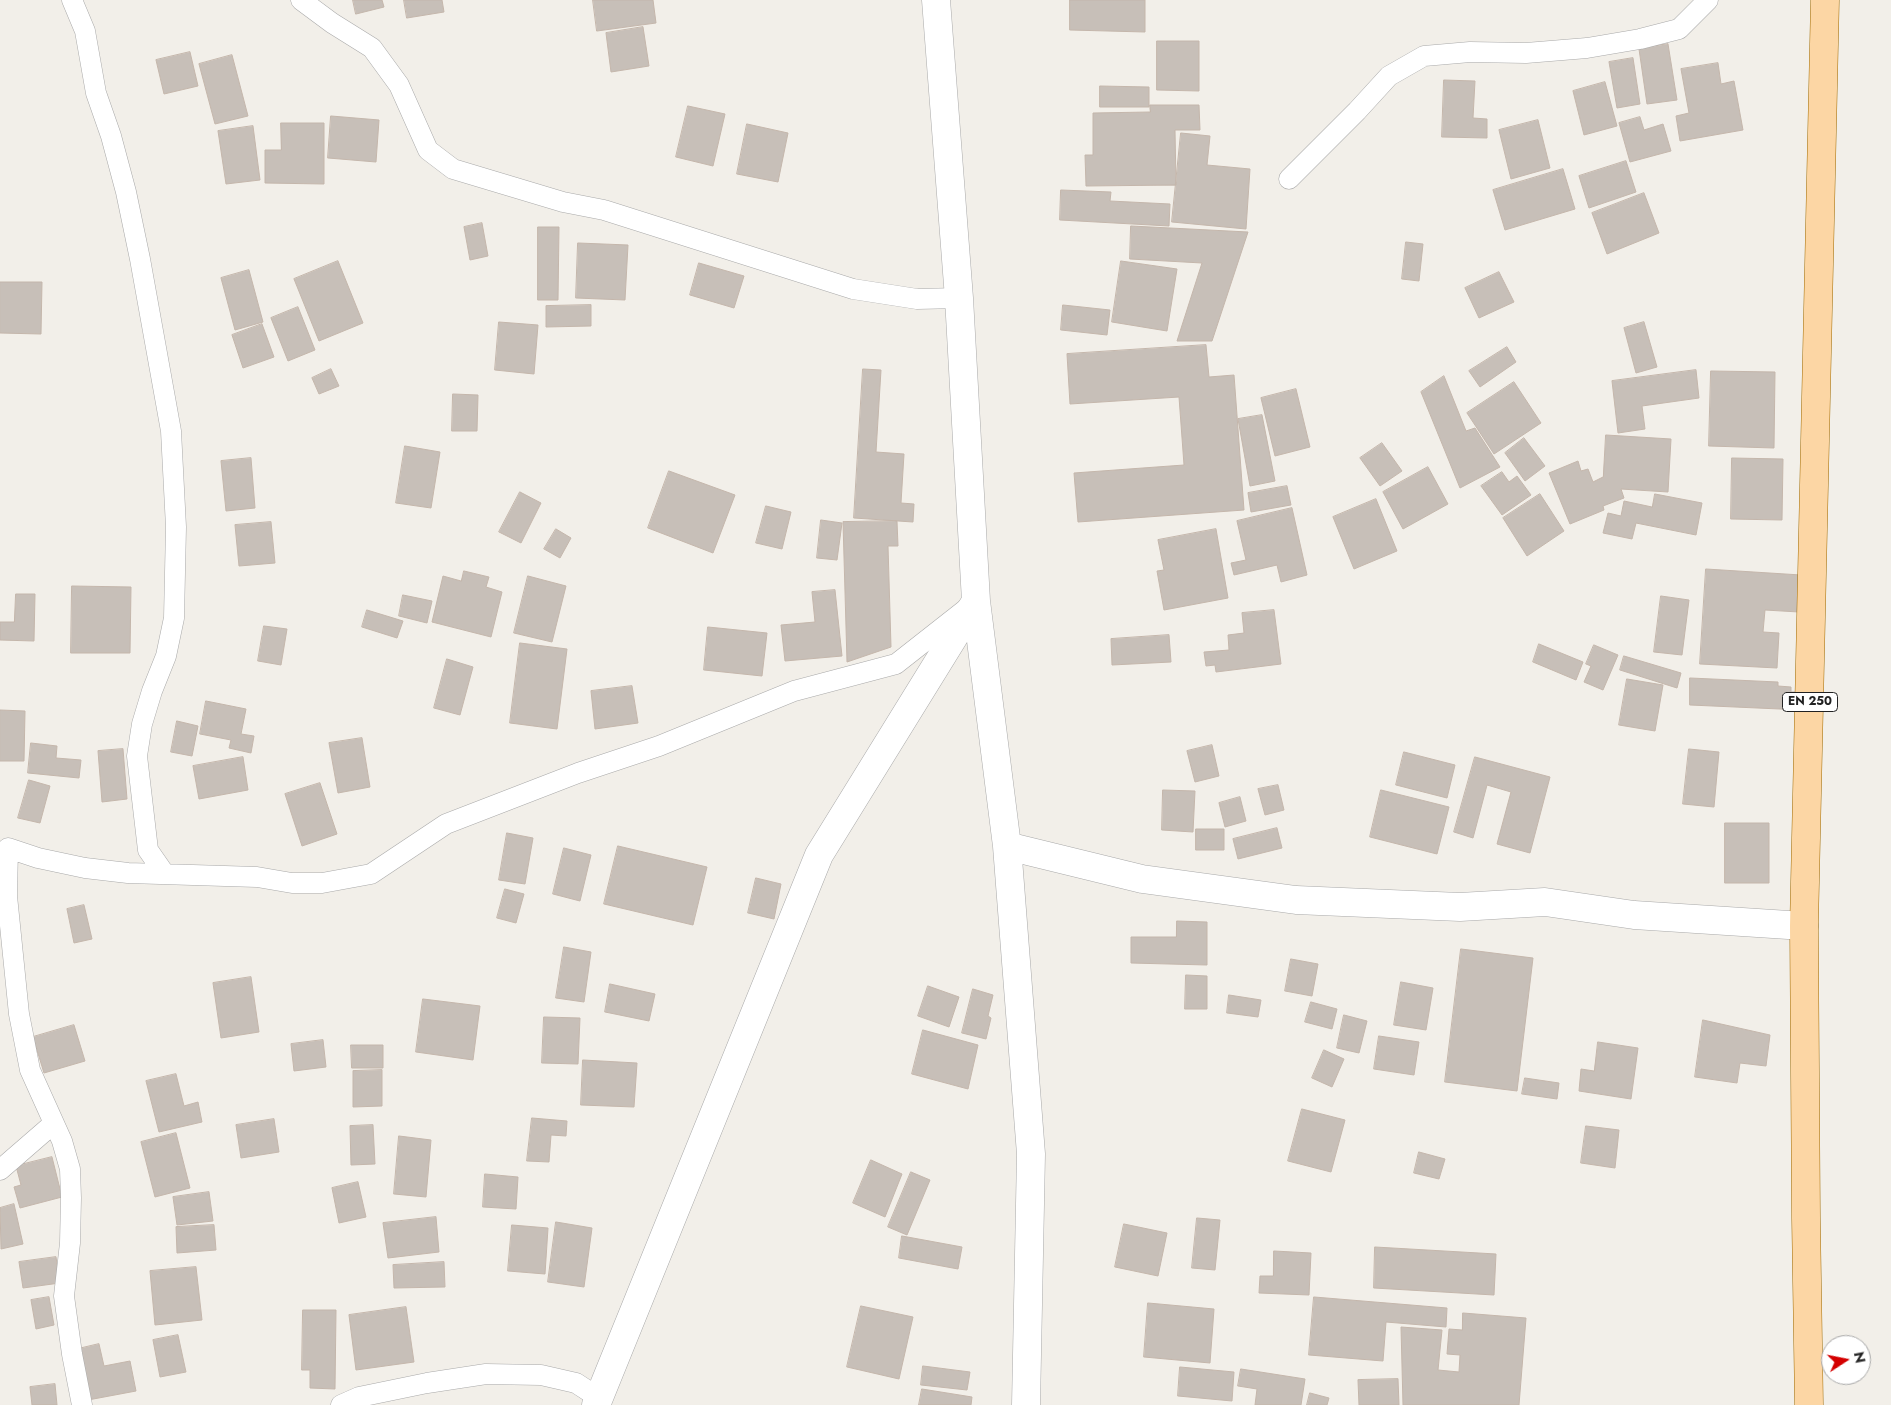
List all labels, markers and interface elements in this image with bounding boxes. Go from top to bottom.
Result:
road number: EN 250 [1782,692,1838,712]
north arrow [1821,1335,1871,1385]
text: N [1849,1350,1871,1365]

